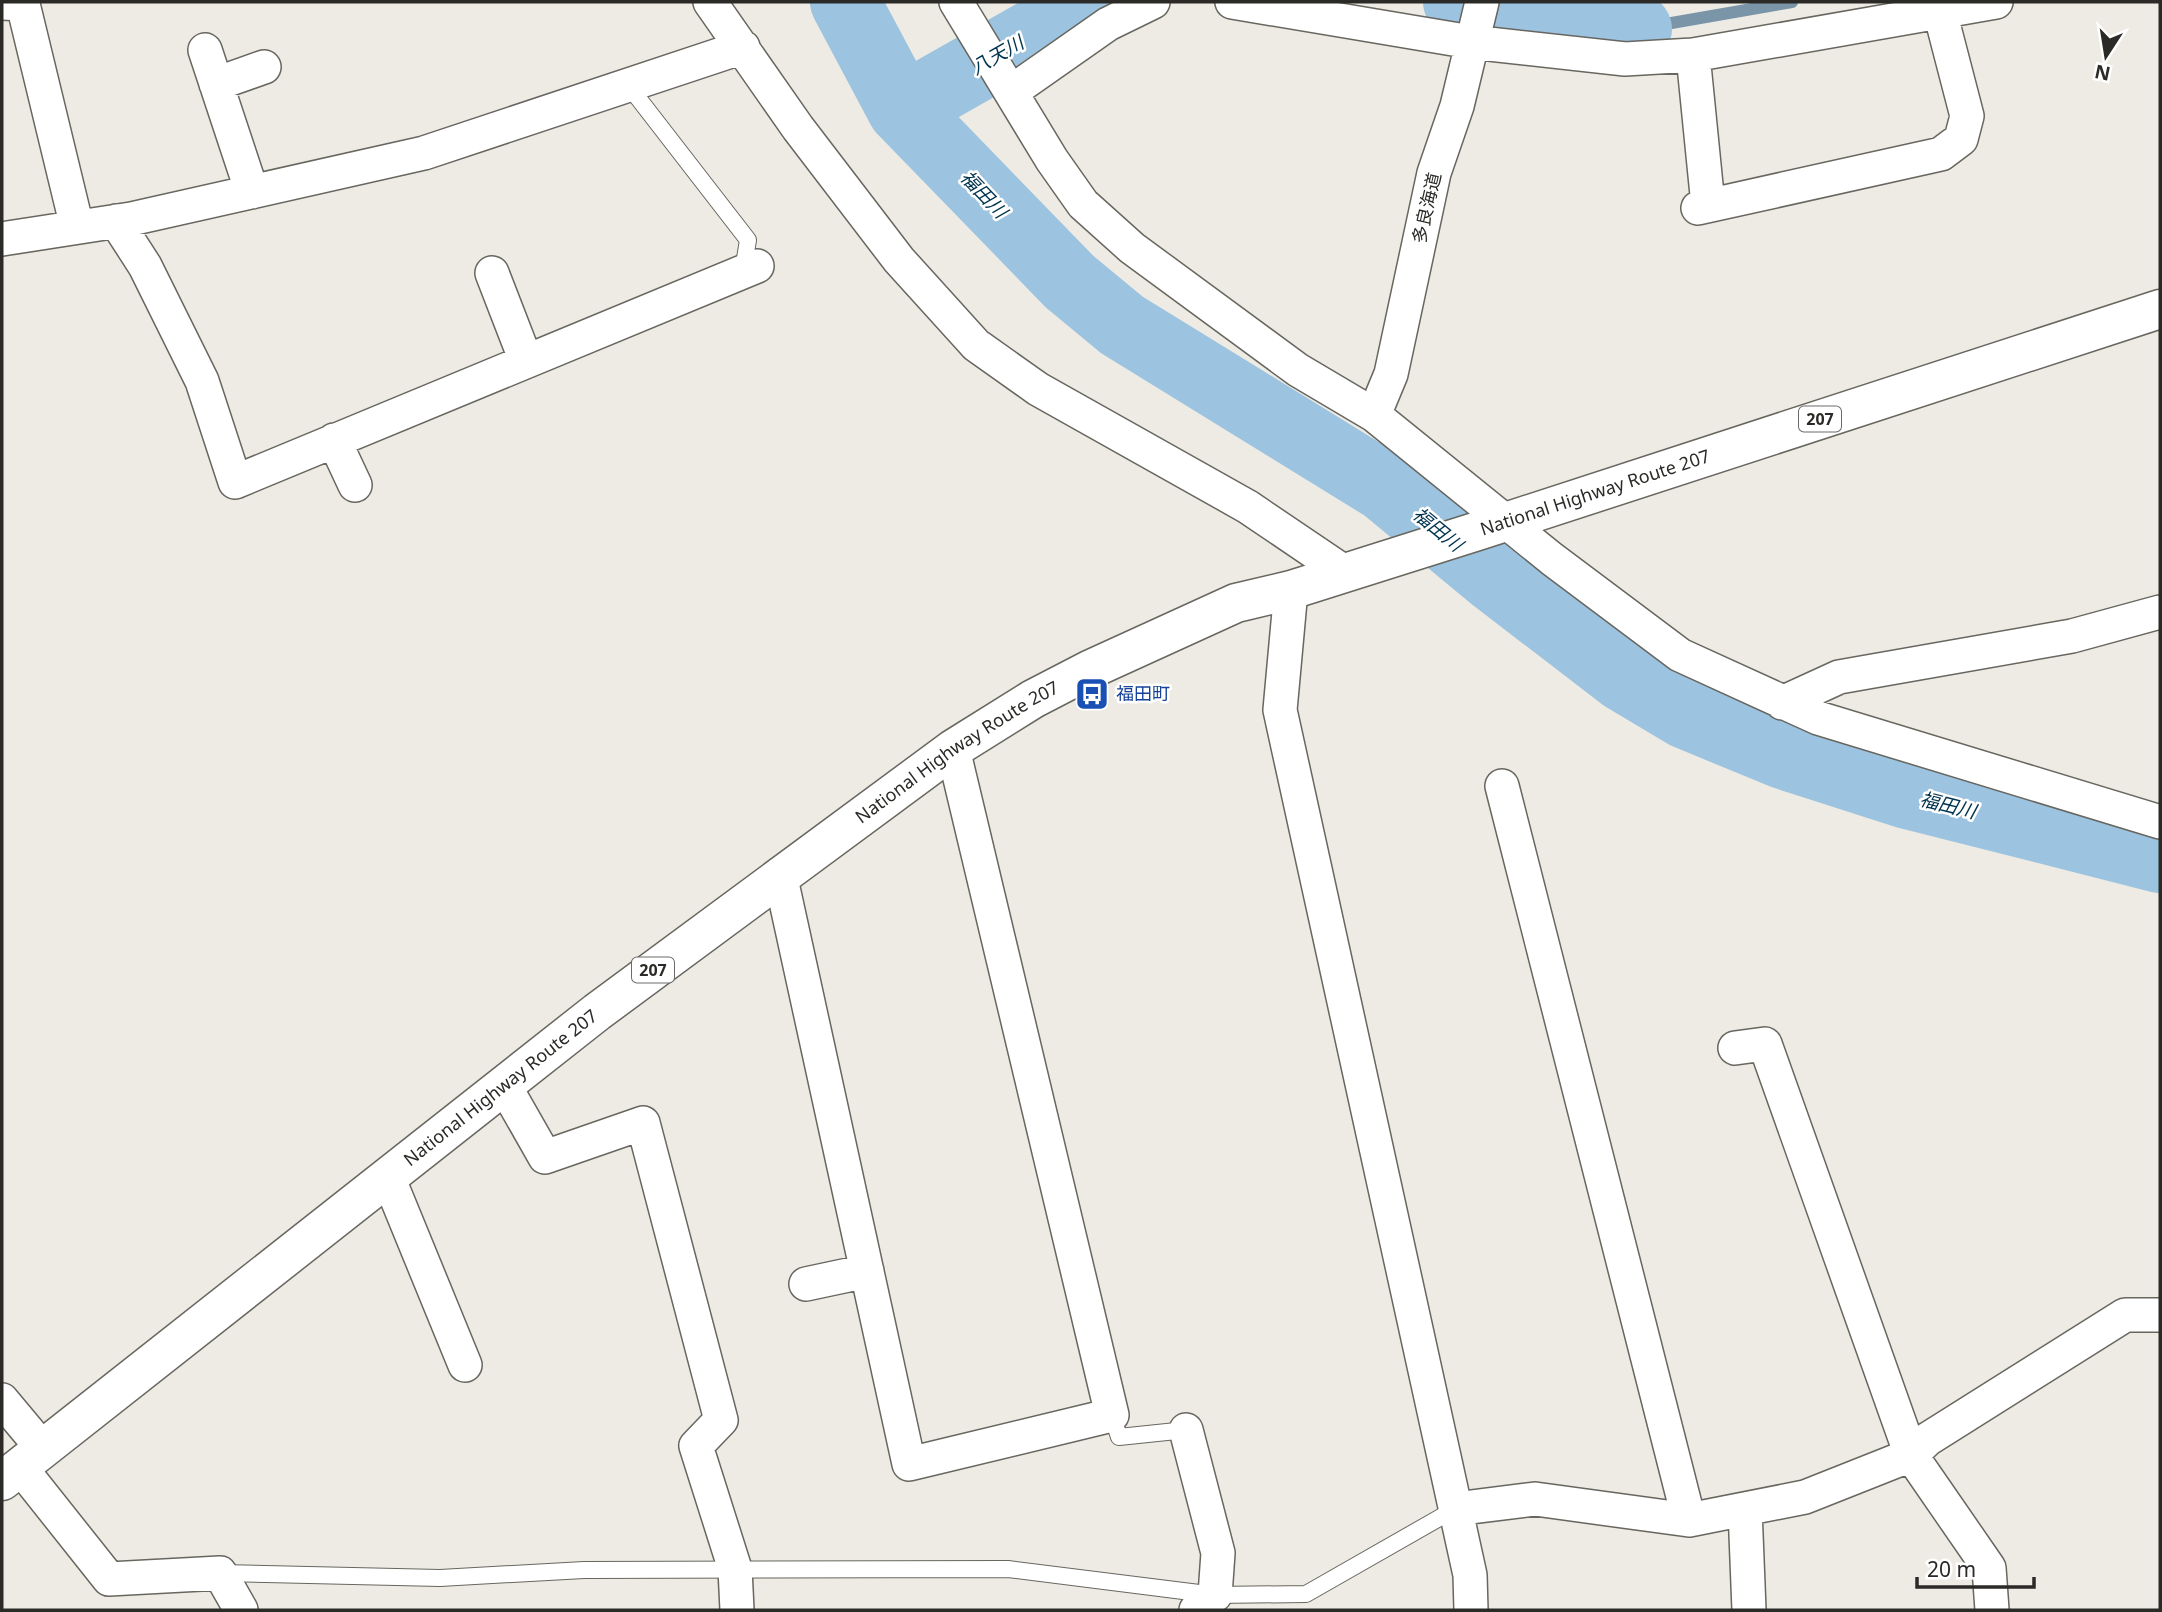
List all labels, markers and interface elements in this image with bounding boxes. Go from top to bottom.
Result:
north arrow [2071,21,2141,91]
water label: 八天川 [966,28,1030,81]
text: N [2092,58,2113,87]
water label: 福田川 [955,164,1015,225]
street label: 多良海道 [1406,170,1446,246]
road number: 207 [1799,406,1841,432]
street label: National Highway Route 207 [1477,443,1713,540]
water label: 福田川 [1408,501,1470,558]
street label: National Highway Route 207 [850,675,1063,828]
bus stop icon: 福田町 [1073,675,1111,713]
place label: 福田町 [1116,681,1170,705]
water label: 福田川 [1917,785,1981,825]
road number: 207 [632,958,674,982]
street label: National Highway Route 207 [398,1003,602,1171]
scale bar [1917,1546,2034,1590]
text: 20 m [1927,1555,1976,1583]

